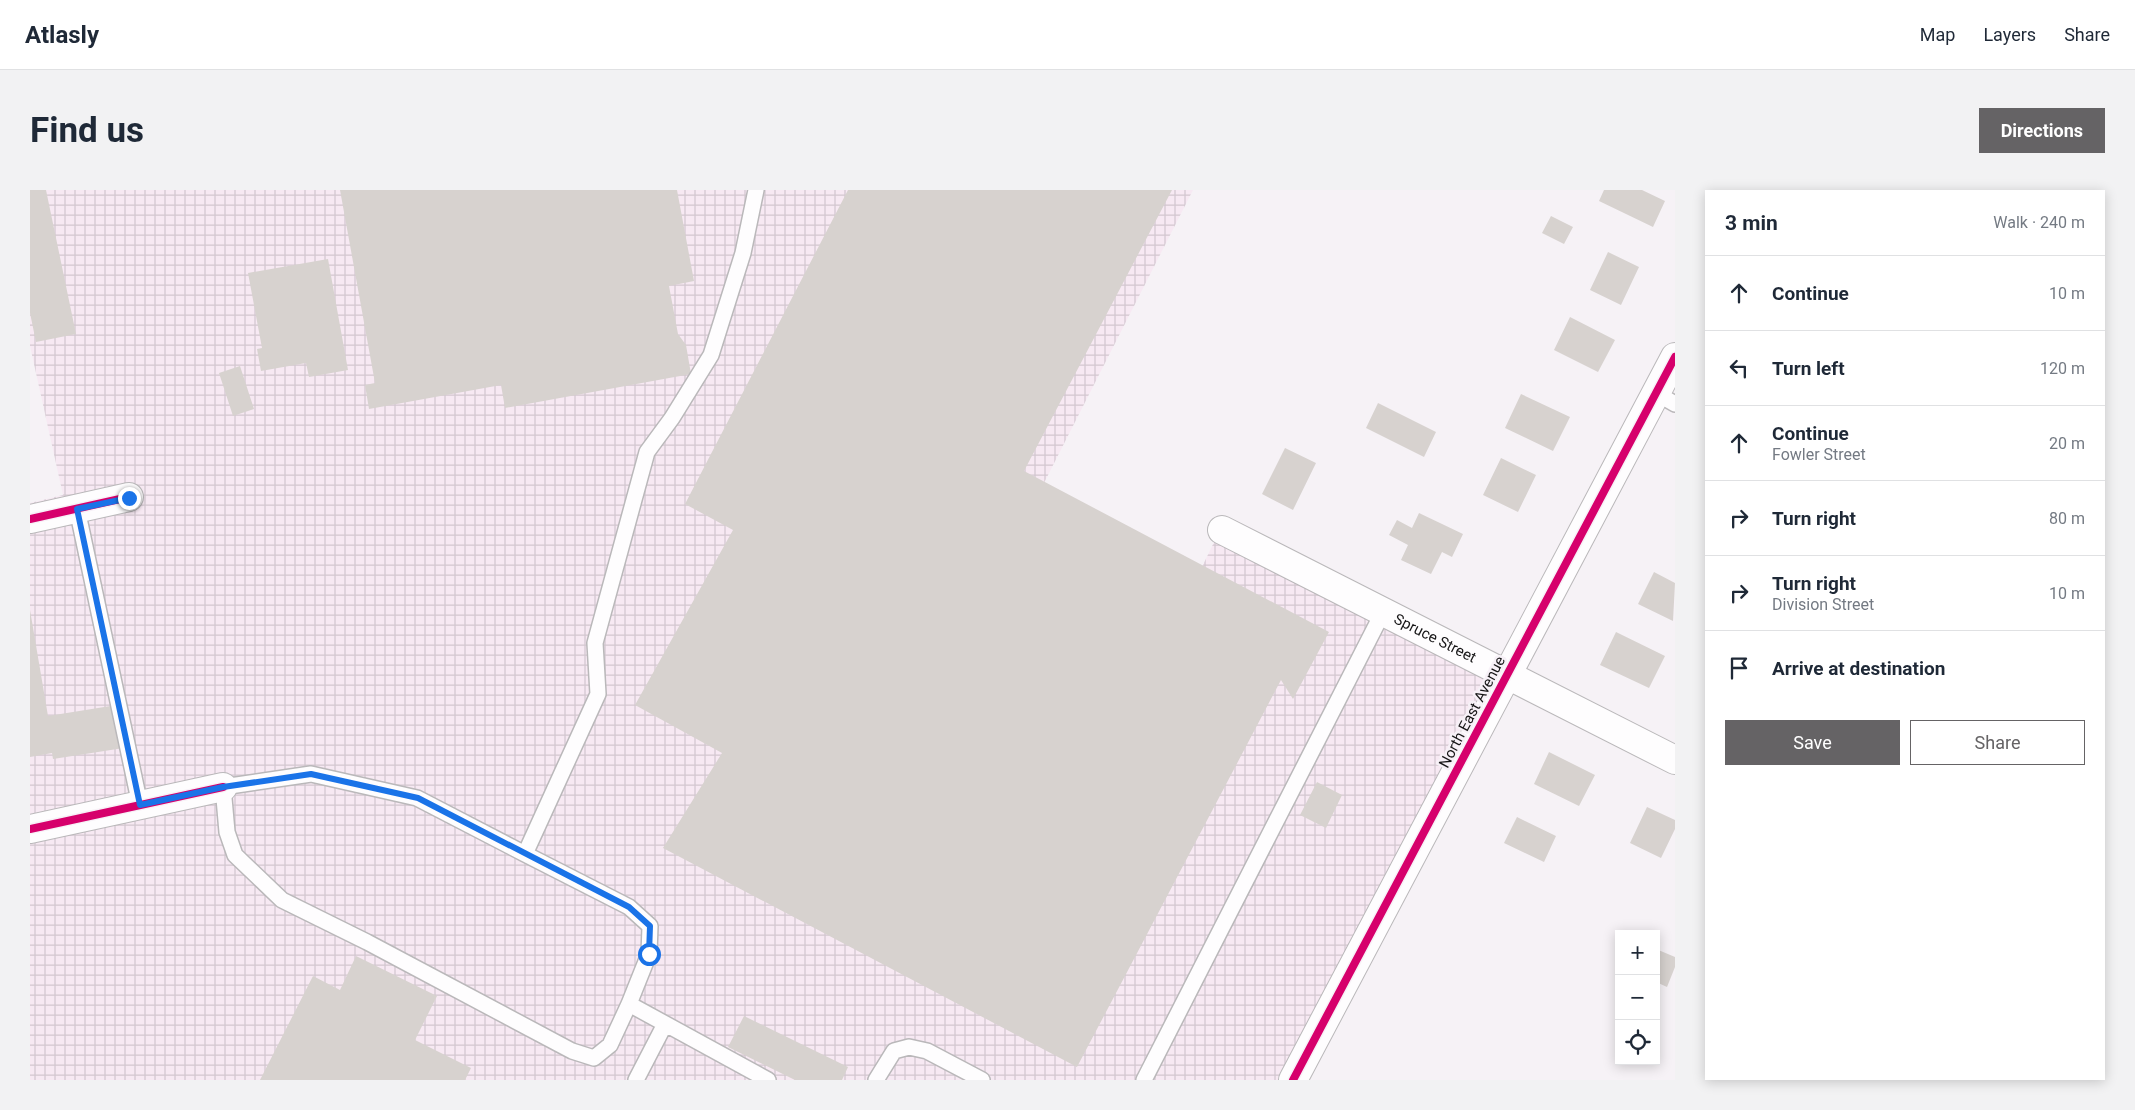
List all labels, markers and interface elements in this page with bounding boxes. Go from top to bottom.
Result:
text: Atlasly [25,21,99,49]
text: Map [1920,24,1955,45]
text: Layers [1983,24,2036,45]
text: Share [2064,24,2110,45]
button: Directions [1979,108,2105,153]
text: Find us [30,110,144,151]
text: 3 min [1725,211,1778,235]
text: Walk · 240 m [1993,213,2085,232]
icon: ahead [1725,279,1753,307]
text: Continue [1772,282,1849,305]
text: 10 m [2049,284,2085,303]
icon: left [1725,354,1753,382]
text: Turn left [1772,357,1845,380]
text: 120 m [2040,359,2085,378]
text: Continue [1772,422,1849,445]
icon: ahead [1725,429,1753,457]
text: 20 m [2049,434,2085,453]
text: Fowler Street [1772,445,1866,464]
route end [118,487,141,510]
icon: right [1725,504,1753,532]
text: Turn right [1772,507,1856,530]
text: 80 m [2049,509,2085,528]
text: Turn right [1772,572,1856,595]
icon: right [1725,579,1753,607]
text: 10 m [2049,584,2085,603]
text: Division Street [1772,595,1874,614]
street label: Spruce Street [1391,610,1479,667]
street label: North East Avenue [1435,653,1509,771]
icon: arrive [1725,654,1753,682]
text: Arrive at destination [1772,657,1945,680]
button: Save [1725,720,1900,765]
button: Share [1910,720,2085,765]
map controls [1615,930,1660,1065]
button: + [1615,930,1660,975]
route start [638,943,661,966]
button: − [1615,975,1660,1020]
button: locate [1615,1020,1660,1065]

